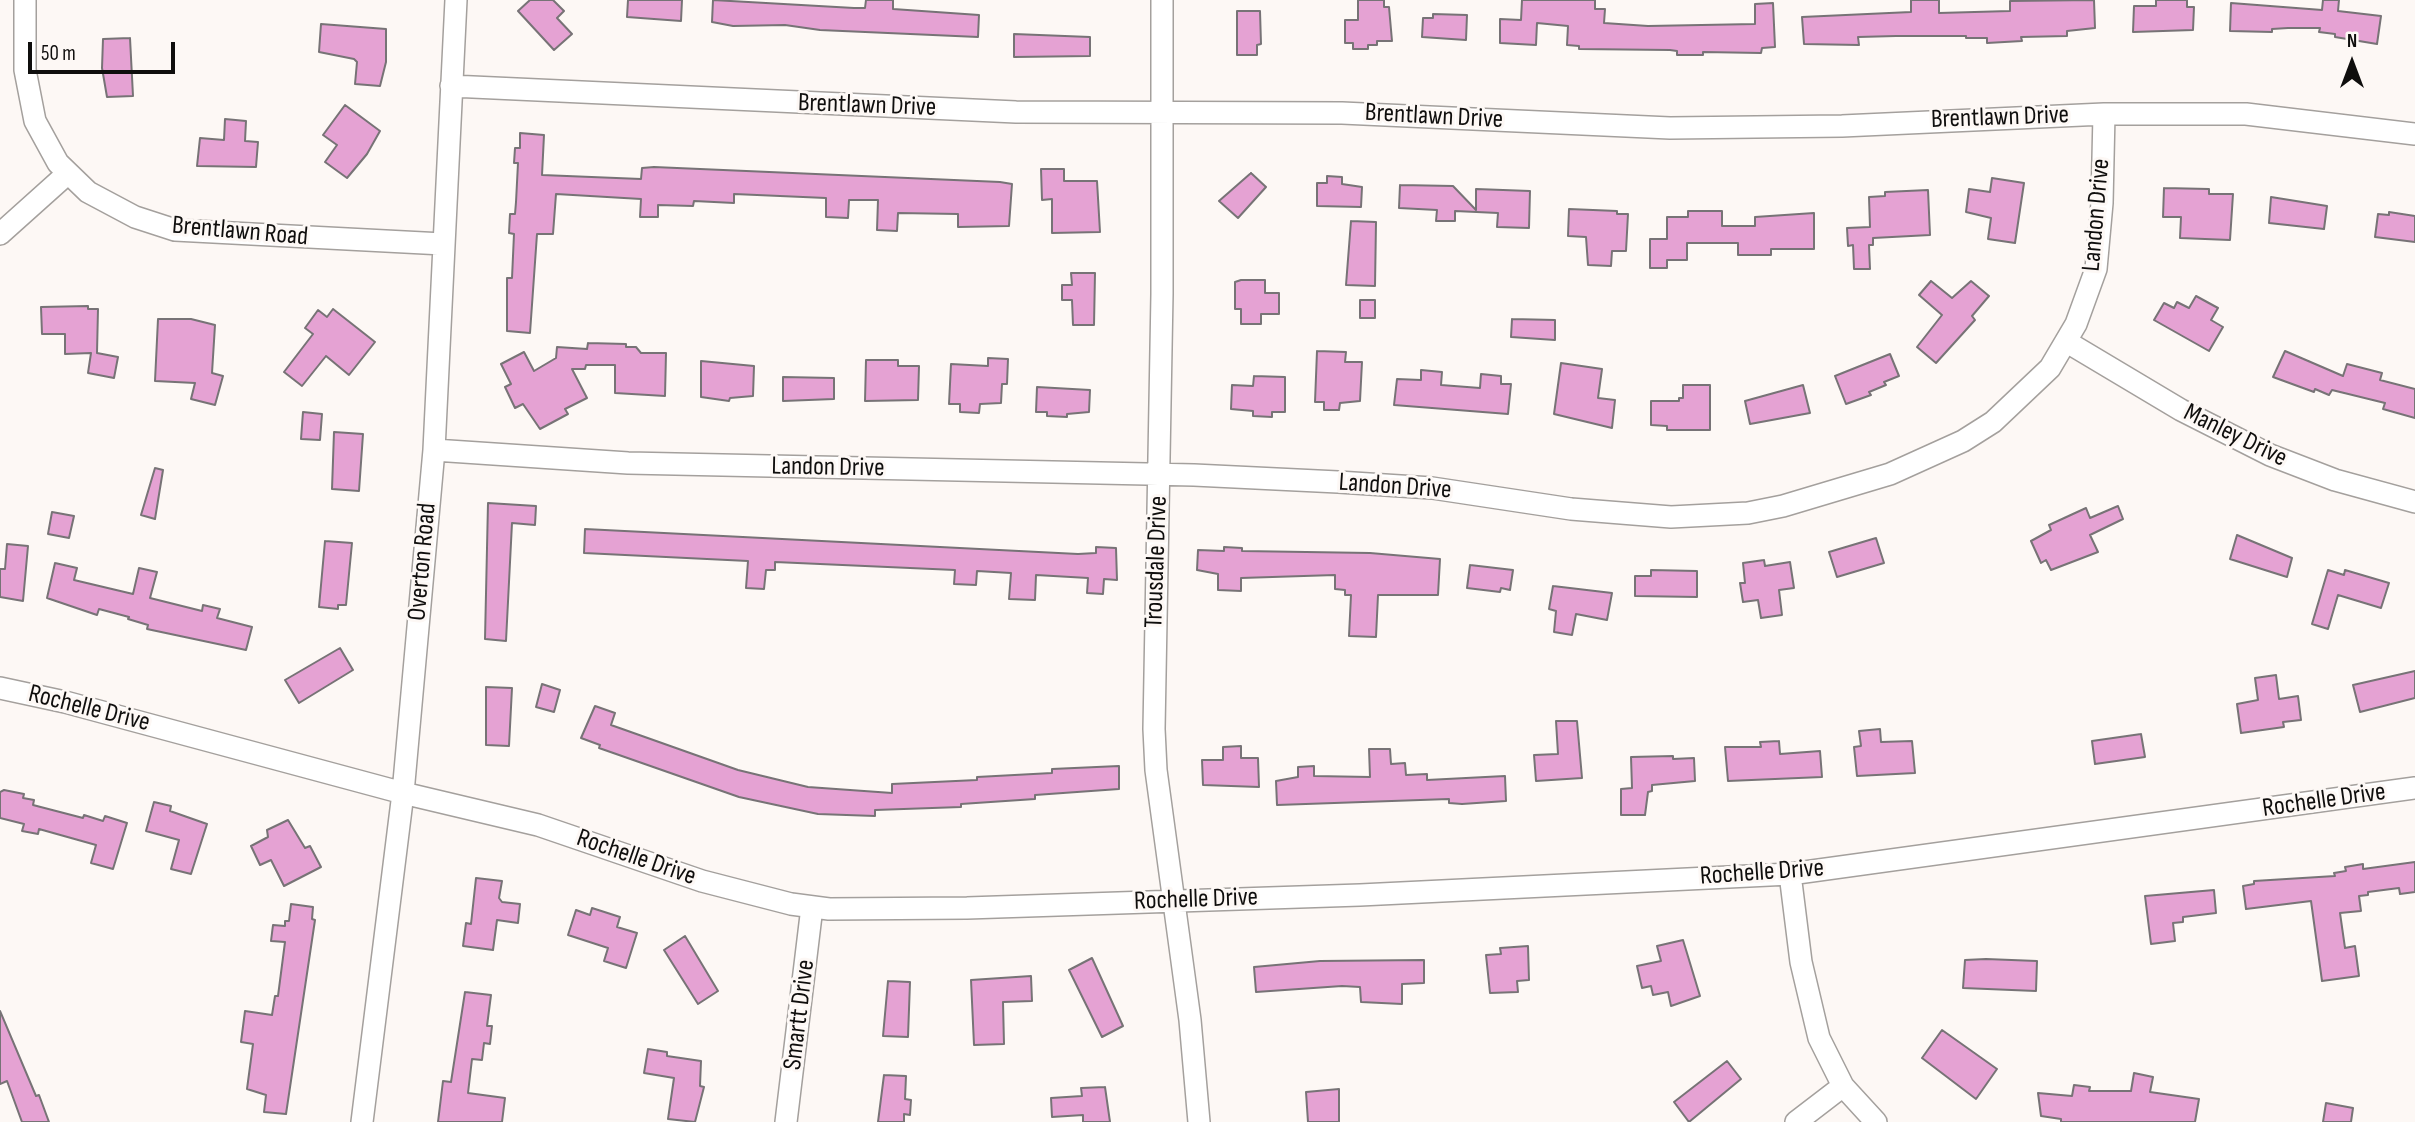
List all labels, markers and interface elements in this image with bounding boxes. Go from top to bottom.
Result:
scale bar [32,28,178,72]
north arrow [2317,28,2387,98]
text: N [2347,30,2357,53]
text: 50 m [41,41,76,66]
street label: Brentlawn Drive [797,88,937,124]
street label: Brentlawn Drive [1364,98,1504,136]
street label: Brentlawn Drive [1930,100,2070,136]
street label: Landon Drive [2077,157,2117,273]
street label: Brentlawn Road [171,211,309,253]
street label: Manley Drive [2178,398,2292,474]
street label: Landon Drive [771,451,885,485]
street label: Landon Drive [1338,467,1452,507]
street label: Trousdale Drive [1139,495,1175,629]
street label: Overton Road [402,502,444,622]
street label: Rochelle Drive [25,679,153,739]
street label: Rochelle Drive [2260,777,2388,825]
street label: Rochelle Drive [572,823,700,893]
street label: Rochelle Drive [1699,853,1825,893]
street label: Rochelle Drive [1133,882,1259,918]
street label: Smartt Drive [778,958,822,1072]

